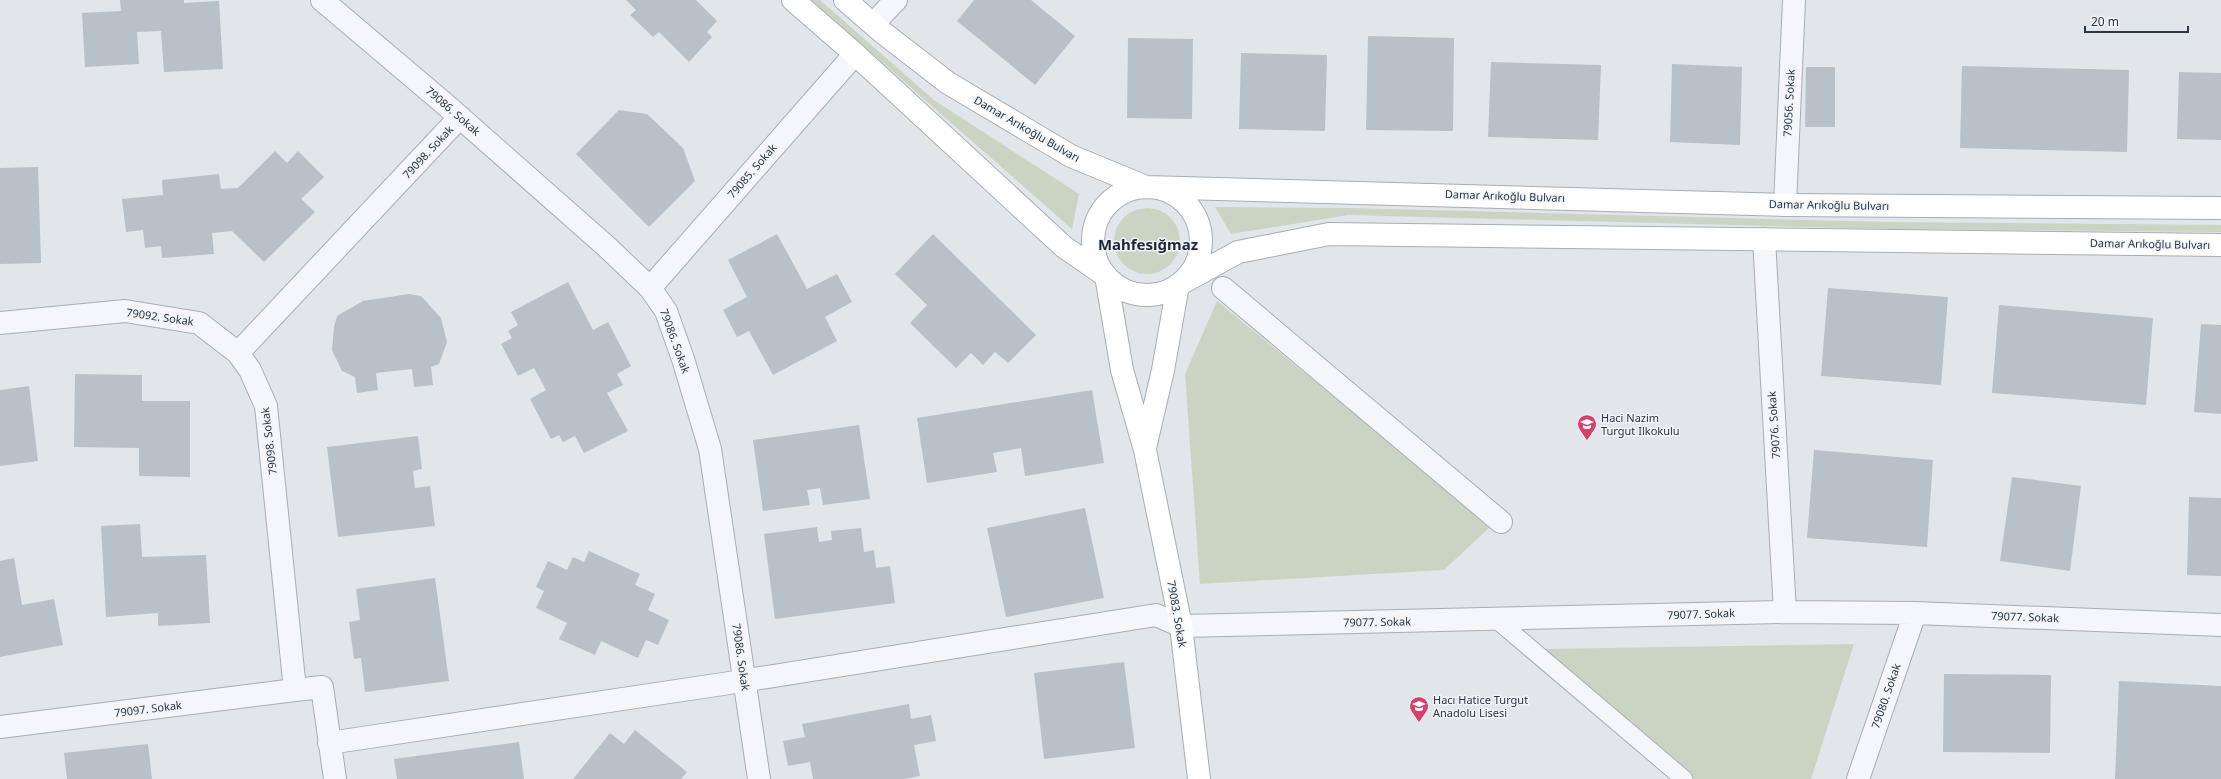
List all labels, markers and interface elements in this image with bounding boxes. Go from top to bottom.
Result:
scale bar [2085,8,2188,34]
text: 20 m [2091,13,2119,30]
street label: 79056. Sokak [1779,69,1798,137]
street label: 79086. Sokak [423,83,484,139]
street label: Damar Arıkoğlu Bulvarı [971,92,1083,165]
street label: 79098. Sokak [399,122,456,182]
street label: 79085. Sokak [724,140,780,201]
street label: Damar Arıkoğlu Bulvarı [1445,186,1565,205]
street label: Damar Arıkoğlu Bulvarı [1769,196,1889,213]
district label: Mahfesığmaz [1098,234,1198,254]
street label: Damar Arıkoğlu Bulvarı [2090,235,2210,252]
street label: 79092. Sokak [125,304,195,329]
street label: 79086. Sokak [657,306,694,375]
street label: 79076. Sokak [1764,391,1783,459]
street label: 79098. Sokak [257,406,280,476]
place label: Haci Nazim Turgut Ilkokulu [1601,410,1680,438]
school or university icon: Haci Nazim Turgut Ilkokulu [1576,413,1598,441]
street label: 79083. Sokak [1164,579,1191,649]
street label: 79077. Sokak [1667,605,1735,622]
street label: 79077. Sokak [1991,608,2059,625]
street label: 79077. Sokak [1343,613,1411,630]
street label: 79086. Sokak [729,622,754,692]
street label: 79080. Sokak [1867,661,1904,730]
place label: Hacı Hatice Turgut Anadolu Lisesi [1433,692,1528,720]
school or university icon: Hacı Hatice Turgut Anadolu Lisesi [1408,695,1430,723]
street label: 79097. Sokak [113,697,183,720]

